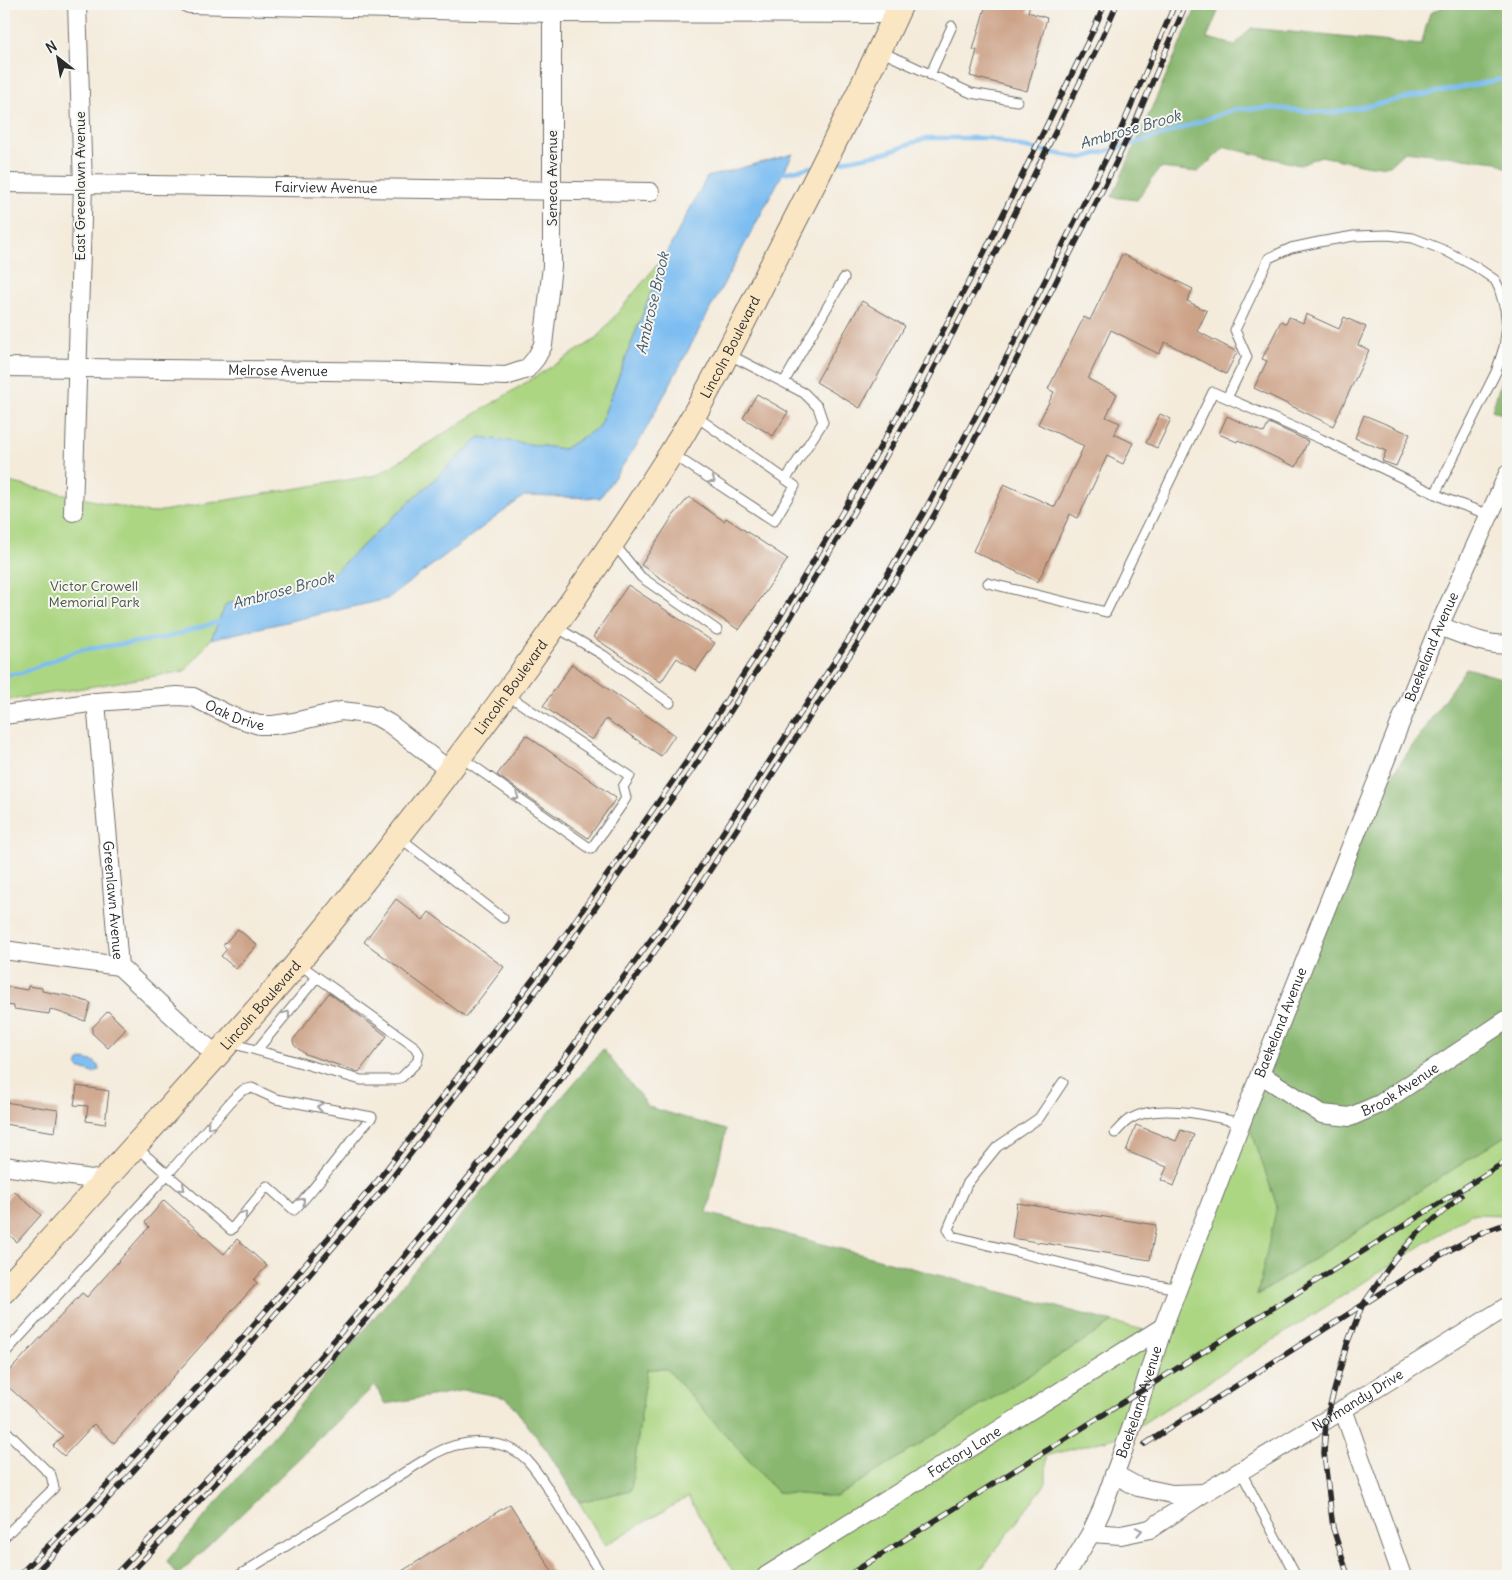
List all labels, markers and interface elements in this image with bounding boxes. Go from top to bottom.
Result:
north arrow [32,32,82,82]
text: N [43,37,60,57]
water label: Ambrose Brook [1077,105,1184,153]
street label: East Greenlawn Avenue [71,111,89,261]
street label: Seneca Avenue [543,130,561,226]
street label: Fairview Avenue [274,178,378,197]
water label: Ambrose Brook [631,249,673,356]
street label: Lincoln Boulevard [696,293,764,401]
street label: Melrose Avenue [228,361,328,380]
one-way arrow [707,473,716,483]
water label: Ambrose Brook [230,567,337,613]
park label: Victor Crowell Memorial Park [48,577,140,611]
street label: Baekeland Avenue [1401,589,1462,704]
street label: Lincoln Boulevard [470,636,551,738]
street label: Oak Drive [202,695,264,734]
one-way arrow [510,791,520,800]
street label: Greenlawn Avenue [99,840,127,960]
street label: Lincoln Boulevard [217,957,305,1054]
street label: Baekeland Avenue [1250,965,1311,1080]
one-way arrow [281,1010,290,1019]
street label: Brook Avenue [1358,1059,1442,1120]
one-way arrow [315,1102,324,1112]
one-way arrow [207,1120,216,1129]
one-way arrow [176,1182,185,1190]
one-way arrow [296,1198,305,1207]
one-way arrow [238,1211,246,1220]
street label: Baekeland Avenue [1112,1344,1166,1460]
street label: Normandy Drive [1309,1365,1407,1435]
street label: Factory Lane [924,1422,1004,1481]
one-way arrow [1135,1526,1144,1537]

